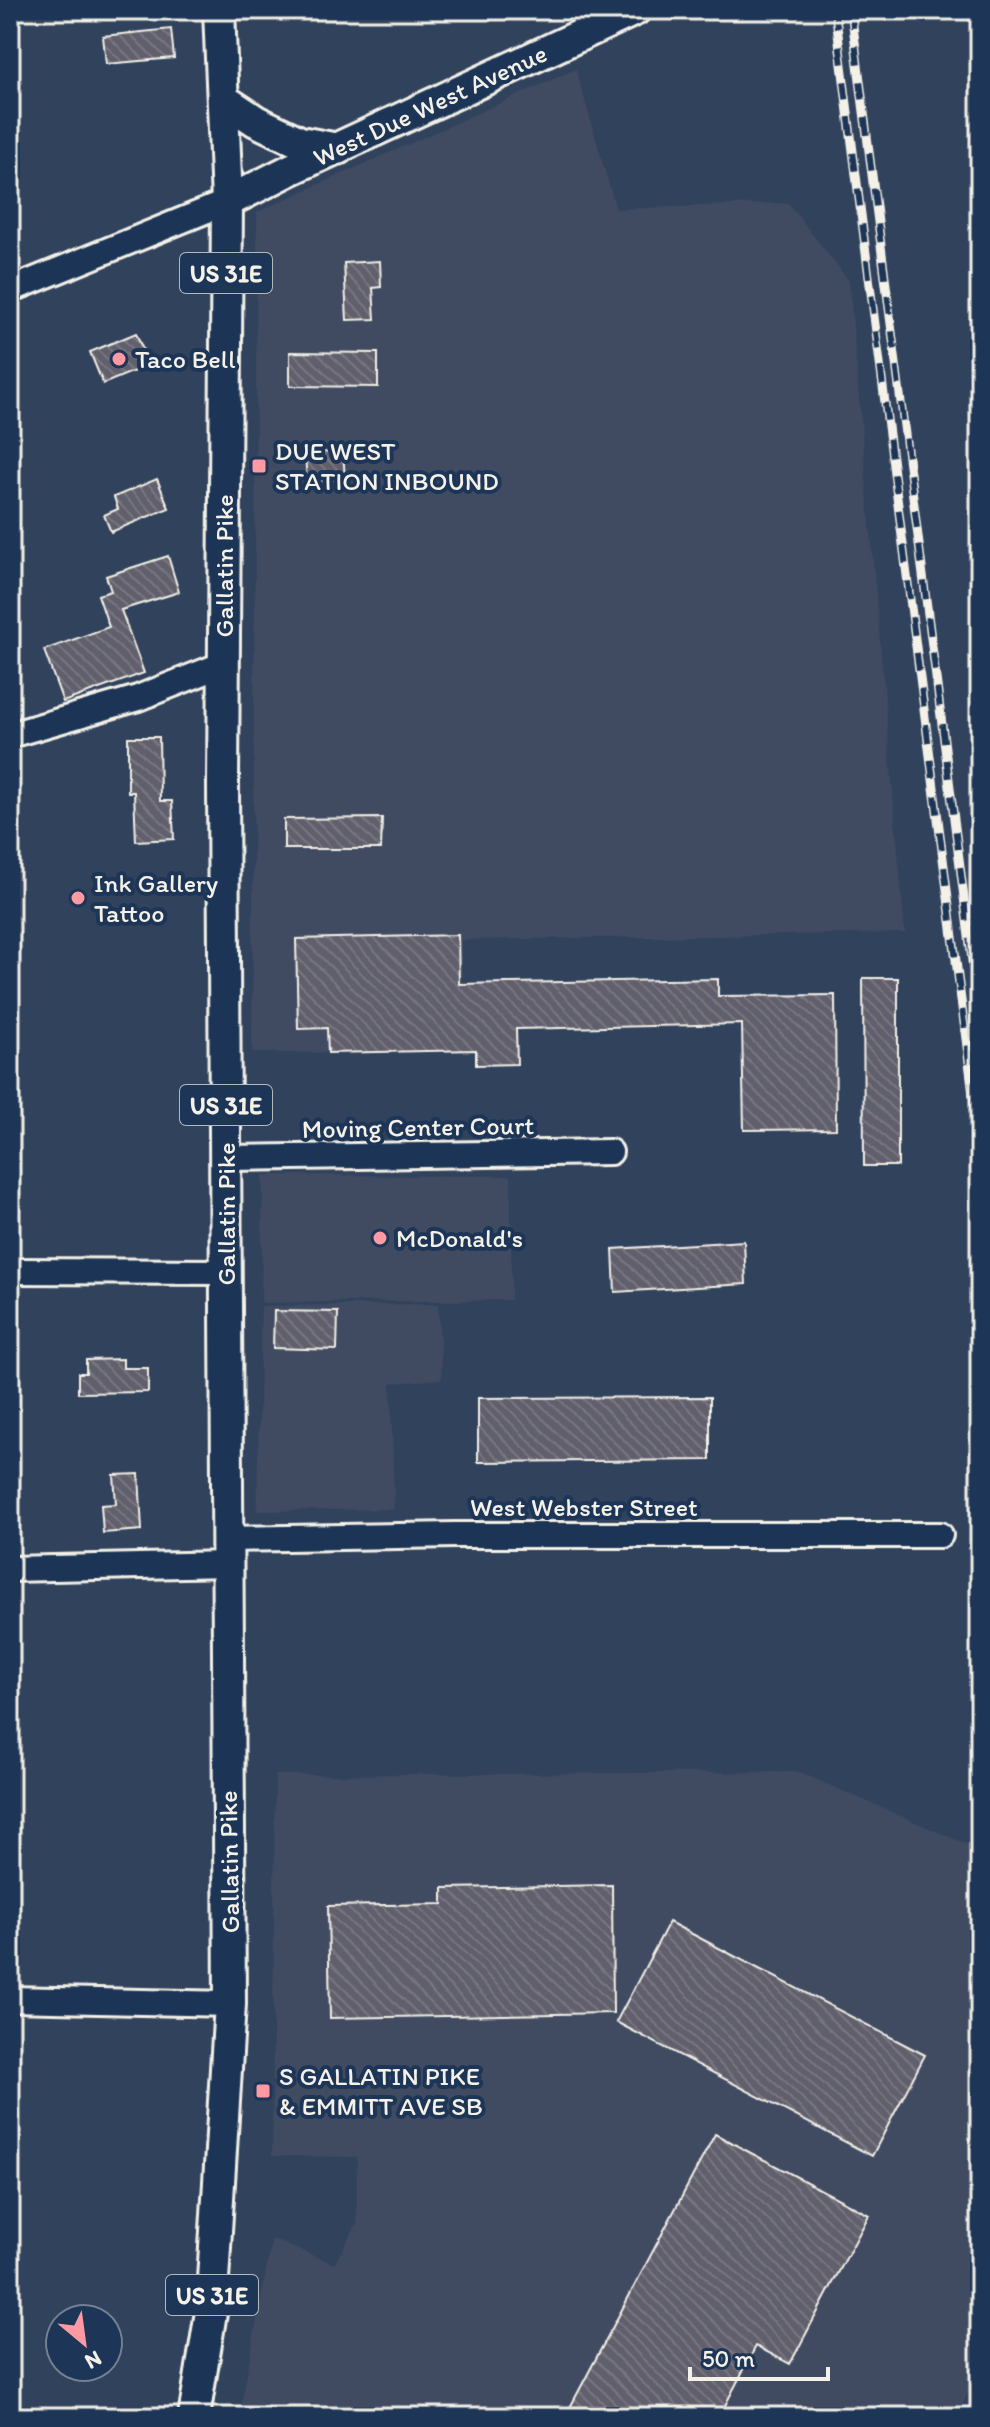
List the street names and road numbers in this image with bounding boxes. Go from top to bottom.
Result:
street label: West Due West Avenue [308,37,552,173]
road number: US 31E [180,253,272,293]
street label: Gallatin Pike [208,494,240,638]
road number: US 31E [180,1085,272,1125]
street label: Moving Center Court [302,1109,535,1145]
street label: Gallatin Pike [210,1142,242,1286]
street label: West Webster Street [470,1491,698,1523]
street label: Gallatin Pike [212,1790,246,1934]
road number: US 31E [166,2275,258,2315]

